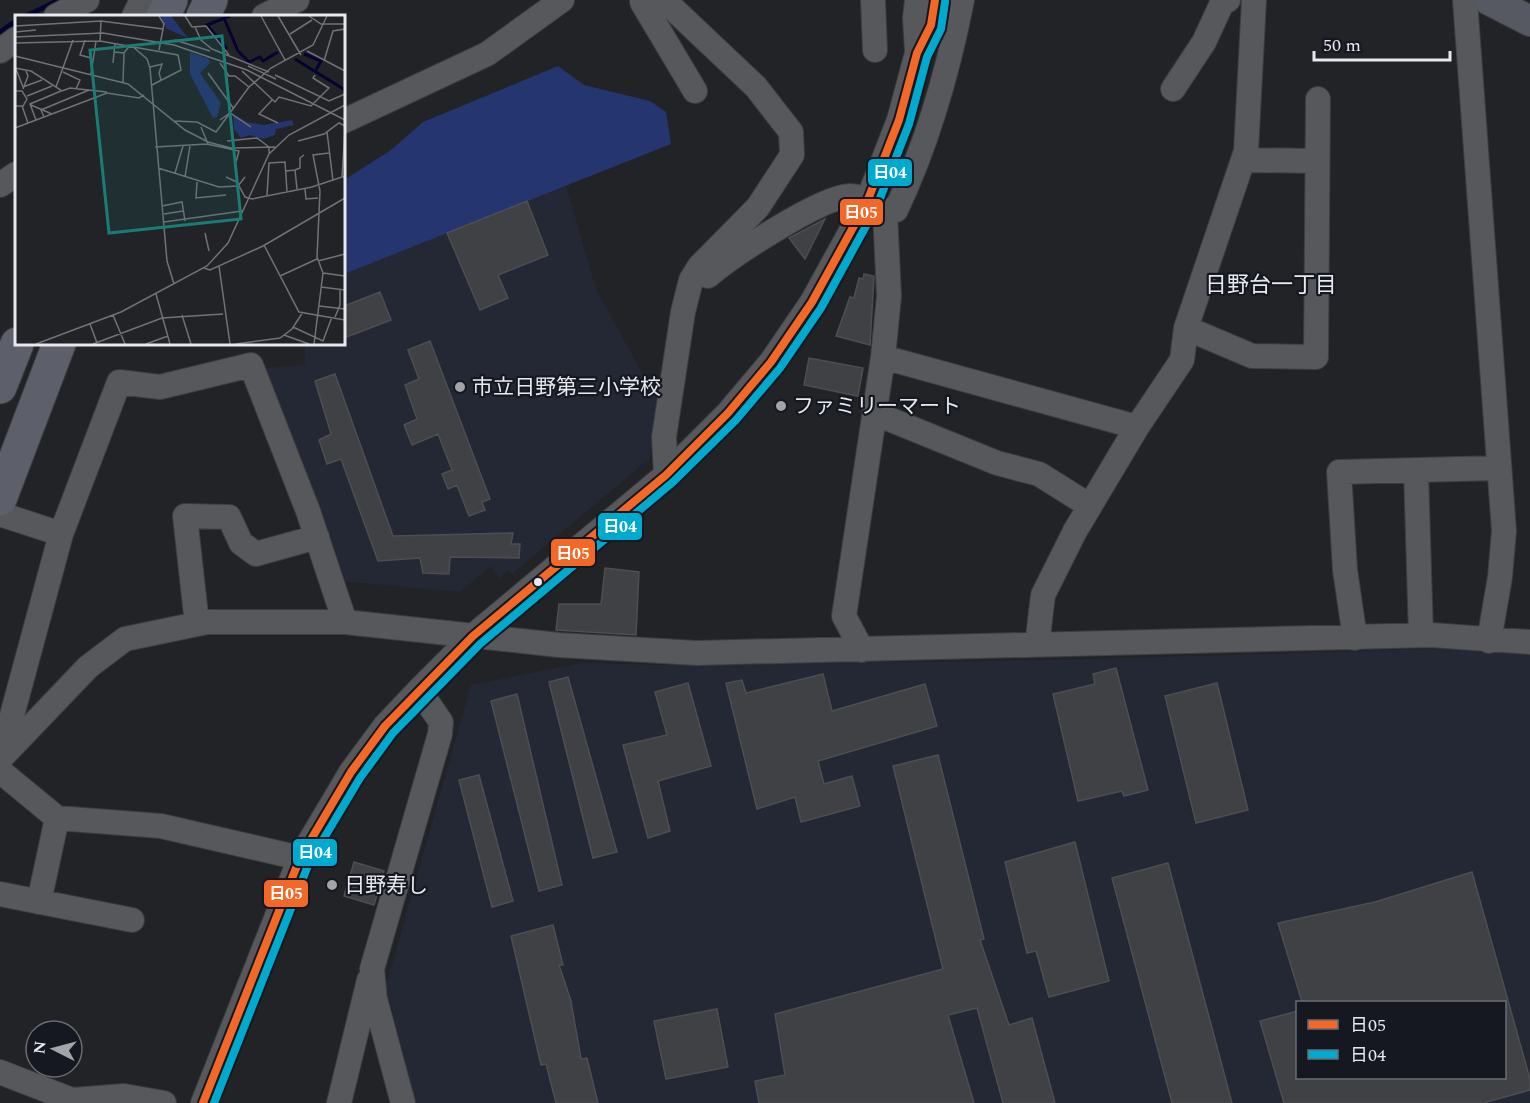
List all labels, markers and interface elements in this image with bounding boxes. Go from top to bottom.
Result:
inset map [15,15,345,345]
scale bar [1314,24,1450,62]
text: 50 m [1323,32,1361,59]
line badge: 日04 [867,158,913,187]
text: 日04 [873,161,907,185]
line badge: 日05 [839,198,884,226]
text: 日05 [844,201,878,225]
district label: 日野台一丁目 [1205,269,1337,302]
place label: 市立日野第三小学校 [472,372,661,404]
marker: 市立日野第三小学校 [453,380,467,394]
place label: ファミリーマート [793,391,961,423]
marker: ファミリーマート [774,399,788,413]
line badge: 日04 [597,512,643,541]
text: 日04 [603,515,637,539]
line badge: 日05 [550,538,596,567]
text: 日05 [556,542,590,566]
unlabelled marker [532,576,544,588]
line badge: 日04 [292,838,338,867]
text: 日04 [298,841,332,865]
place label: 日野寿し [344,870,428,902]
marker: 日野寿し [325,878,339,892]
line badge: 日05 [263,879,309,908]
text: 日05 [269,882,303,906]
legend [1296,1001,1506,1079]
text: 日05 [1350,1012,1386,1039]
north arrow [24,1019,84,1079]
text: N [27,1040,53,1055]
text: 日04 [1350,1042,1386,1069]

